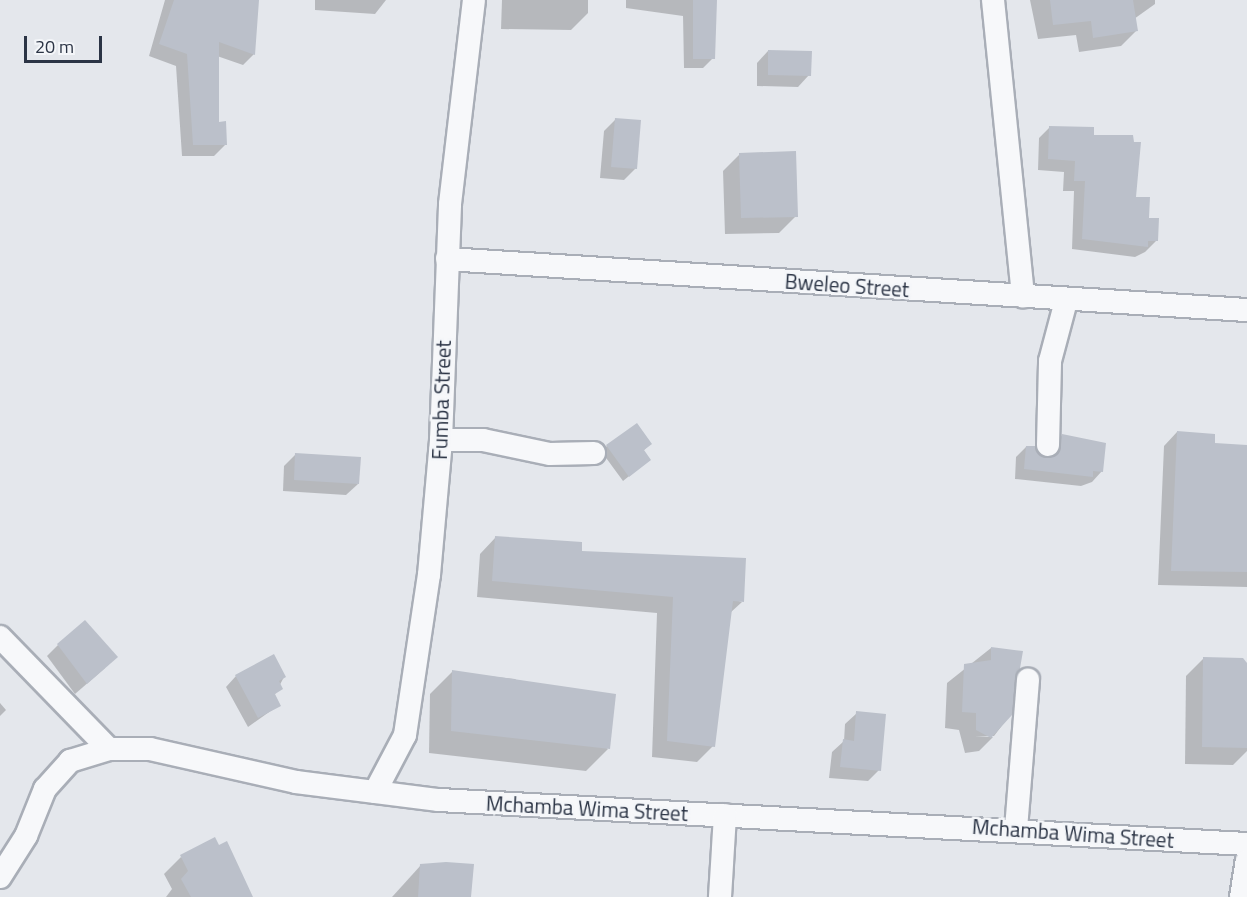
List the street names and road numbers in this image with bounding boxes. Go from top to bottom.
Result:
street label: Bweleo Street [784,268,910,302]
street label: Fumba Street [426,340,456,460]
street label: Mchamba Wima Street [485,790,689,826]
street label: Mchamba Wima Street [971,813,1175,853]

